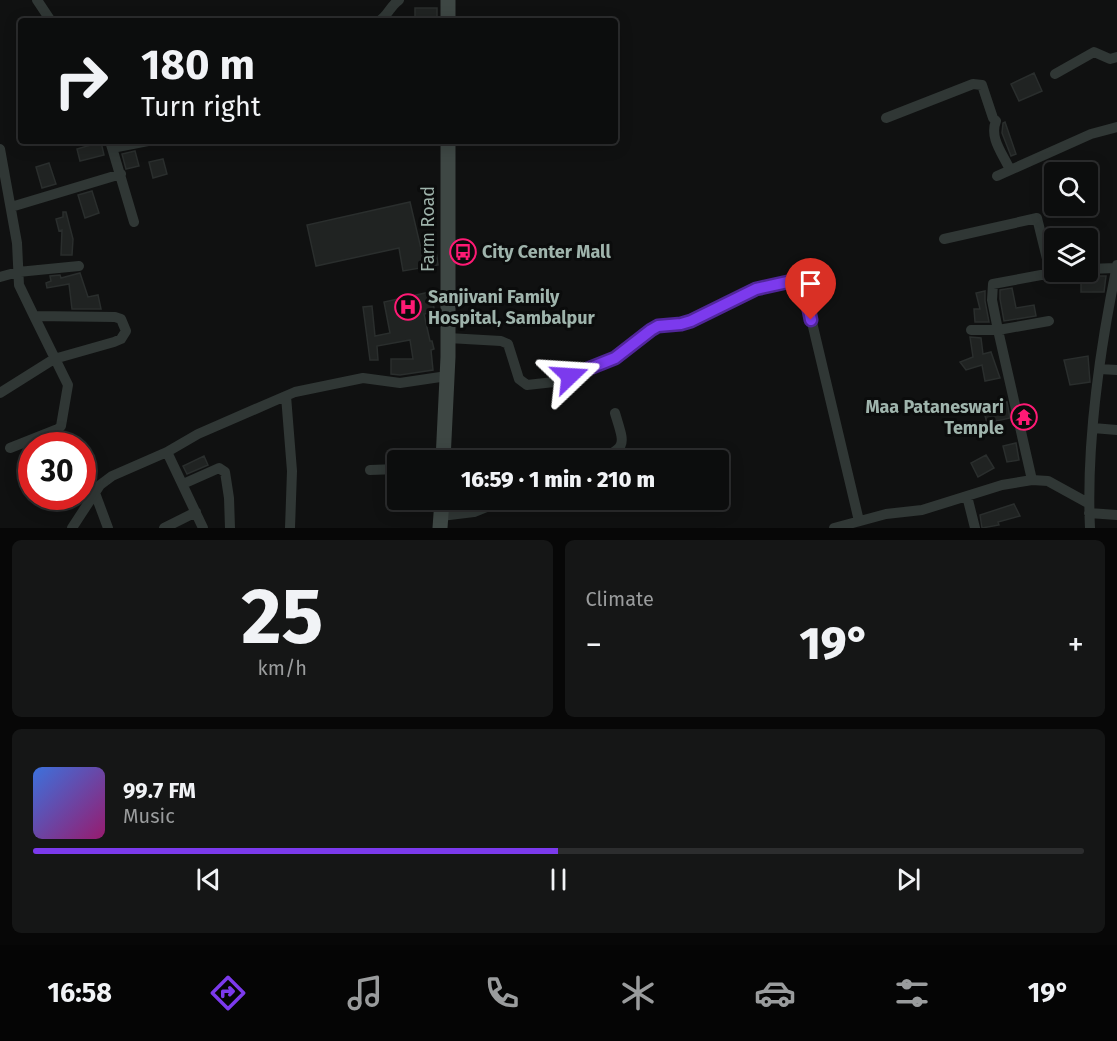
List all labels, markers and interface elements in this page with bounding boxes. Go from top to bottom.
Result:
text: 180 m [141,40,255,90]
icon: right [42,42,120,120]
text: Turn right [141,91,261,123]
map controls [1044,162,1098,282]
button: search [1044,162,1098,216]
street label: Farm Road [417,186,439,272]
button: layers [1044,228,1098,282]
bus stop icon: City Center Mall [448,237,478,267]
place label: City Center Mall [482,241,611,263]
pin [785,258,836,320]
icon: arrive [794,267,827,300]
place label: Sanjivani Family Hospital, Sambalpur [428,286,596,329]
hospital icon: Sanjivani Family Hospital, Sambalpur [393,292,423,322]
position arrow [538,344,602,408]
place label: Maa Pataneswari Temple [865,396,1004,439]
temple icon: Maa Pataneswari Temple [1009,402,1039,432]
speed limit sign: 30 [18,432,96,510]
text: 16:59 · 1 min · 210 m [461,466,655,493]
text: 25 [241,570,323,664]
text: Climate [586,587,654,611]
text: 19° [800,617,870,671]
text: − [586,625,602,665]
text: + [1068,625,1084,665]
text: km/h [258,656,307,680]
text: 99.7 FM [123,777,196,804]
text: Music [123,804,175,828]
icon: previous [192,863,225,896]
icon: pause [542,863,575,896]
icon: next [892,863,925,896]
icon: directions [207,972,249,1014]
icon: music [344,972,386,1014]
icon: phone [481,972,523,1014]
icon: climate [617,972,659,1014]
icon: car [754,972,796,1014]
icon: filters [891,972,933,1014]
text: 16:58 [47,977,112,1009]
text: 19° [1028,977,1070,1009]

